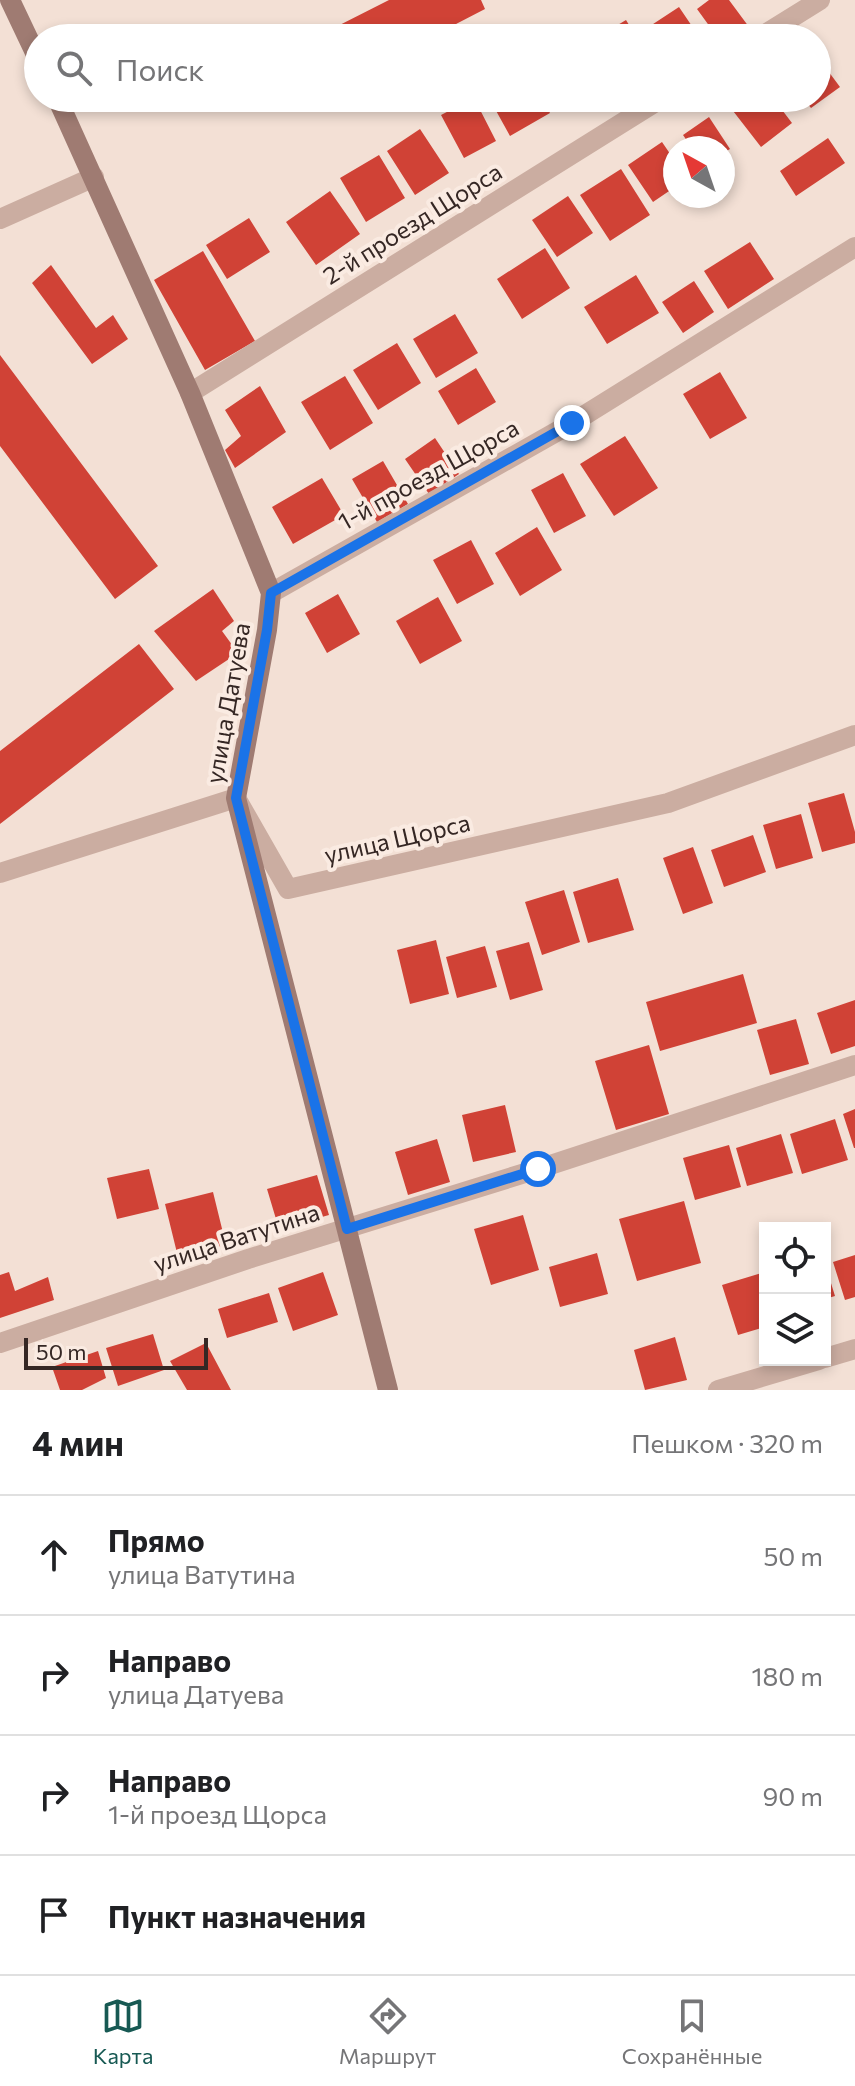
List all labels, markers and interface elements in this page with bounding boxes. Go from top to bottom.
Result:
search box [24,24,831,112]
icon: search [52,46,96,90]
text: Поиск [116,50,204,87]
north arrow [663,136,735,208]
street label: 2-й проезд Щорса [317,156,507,290]
route end [554,405,590,441]
street label: 1-й проезд Щорса [333,412,523,536]
street label: улица Датуева [199,620,255,786]
street label: улица Щорса [321,807,473,869]
route start [520,1151,556,1187]
street label: улица Ватутина [149,1196,323,1278]
map controls [759,1222,831,1366]
button: locate [759,1222,831,1294]
button: layers [759,1294,831,1366]
scale bar [24,1334,208,1370]
text: 50 m [36,1338,86,1365]
text: 4 мин [32,1421,124,1463]
text: Пешком · 320 m [631,1427,823,1458]
text: Прямо [108,1521,205,1558]
icon: ahead [32,1533,76,1577]
text: 50 m [763,1540,823,1571]
text: улица Ватутина [108,1558,296,1589]
text: Направо [108,1641,231,1678]
icon: right [32,1653,76,1697]
text: 180 m [751,1660,823,1691]
text: улица Датуева [108,1678,284,1709]
text: Направо [108,1761,231,1798]
icon: right [32,1773,76,1817]
text: 90 m [763,1780,823,1811]
text: 1-й проезд Щорса [108,1798,327,1829]
icon: arrive [32,1893,76,1937]
text: Пункт назначения [108,1897,366,1934]
tab: Карта [93,1994,153,2069]
tab: Маршрут [339,1994,436,2069]
tab: Сохранённые [622,1994,762,2069]

